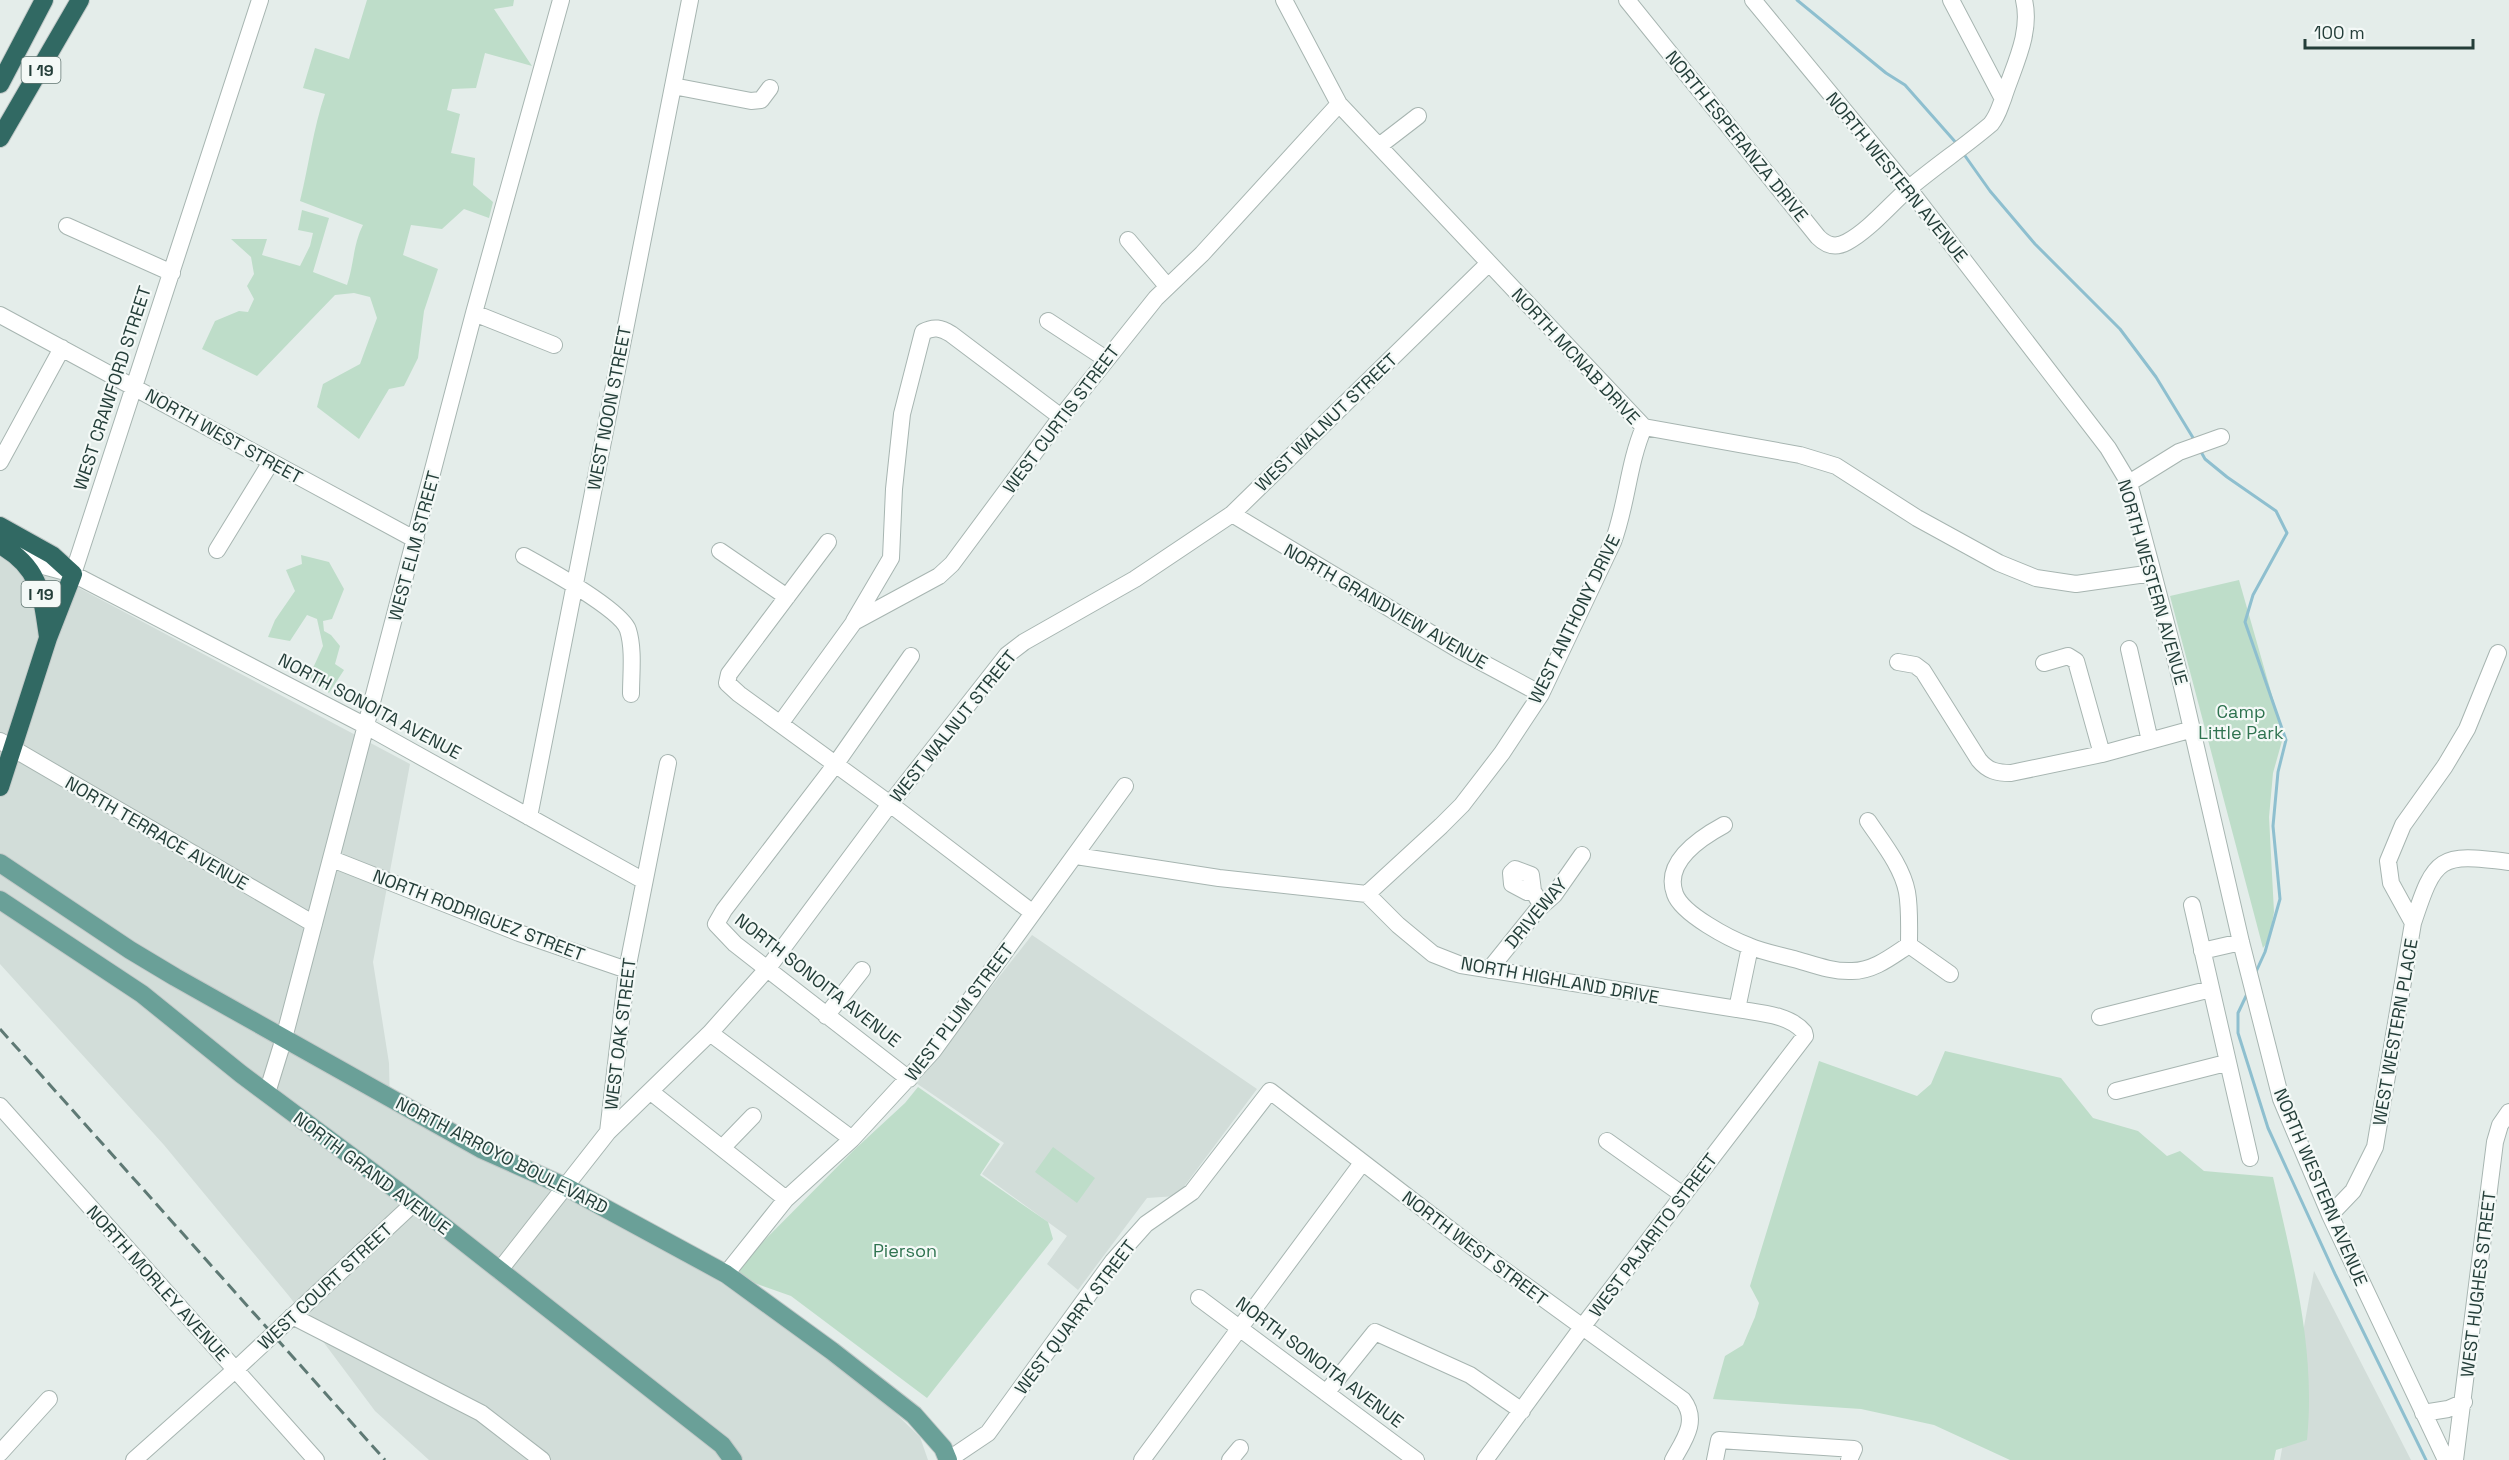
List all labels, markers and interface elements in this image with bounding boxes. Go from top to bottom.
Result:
scale bar [2305,12,2473,50]
text: 100 m [2314,21,2365,44]
street label: NORTH ESPERANZA DRIVE [1661,46,1813,226]
road number: I 19 [22,57,60,83]
street label: NORTH WESTERN AVENUE [1821,87,1973,267]
street label: WEST CRAWFORD STREET [68,283,156,493]
street label: NORTH MCNAB DRIVE [1507,283,1645,429]
street label: WEST NOON STREET [582,323,636,492]
street label: WEST CURTIS STREET [998,340,1125,498]
street label: WEST WALNUT STREET [1250,348,1402,496]
street label: NORTH WEST STREET [141,383,307,489]
street label: WEST ELM STREET [383,468,445,624]
street label: NORTH WESTERN AVENUE [2113,477,2193,687]
street label: WEST ANTHONY DRIVE [1523,531,1625,707]
street label: NORTH GRANDVIEW AVENUE [1280,538,1492,674]
road number: I 19 [22,581,60,607]
street label: WEST WALNUT STREET [884,645,1022,807]
street label: NORTH SONOITA AVENUE [274,648,466,764]
park label: Camp Little Park [2198,700,2284,744]
street label: NORTH TERRACE AVENUE [61,771,253,895]
street label: NORTH RODRIGUEZ STREET [370,864,589,966]
street label: DRIVEWAY [1500,873,1572,953]
street label: NORTH SONOITA AVENUE [731,908,905,1052]
street label: WEST WESTERN PLACE [2367,937,2423,1127]
street label: WEST PLUM STREET [900,938,1019,1086]
street label: NORTH HIGHLAND DRIVE [1459,951,1661,1009]
street label: WEST OAK STREET [599,956,641,1111]
street label: NORTH WESTERN AVENUE [2269,1085,2373,1289]
street label: NORTH ARROYO BOULEVARD [392,1091,612,1219]
street label: NORTH GRAND AVENUE [289,1106,455,1240]
street label: WEST PAJARITO STREET [1584,1148,1722,1322]
street label: NORTH WEST STREET [1398,1186,1553,1311]
street label: WEST HUGHES STREET [2455,1189,2501,1379]
street label: NORTH MORLEY AVENUE [82,1200,234,1366]
street label: WEST COURT STREET [253,1217,397,1354]
street label: WEST QUARRY STREET [1009,1235,1141,1399]
park label: Pierson [873,1239,937,1262]
street label: NORTH SONOITA AVENUE [1232,1291,1408,1433]

